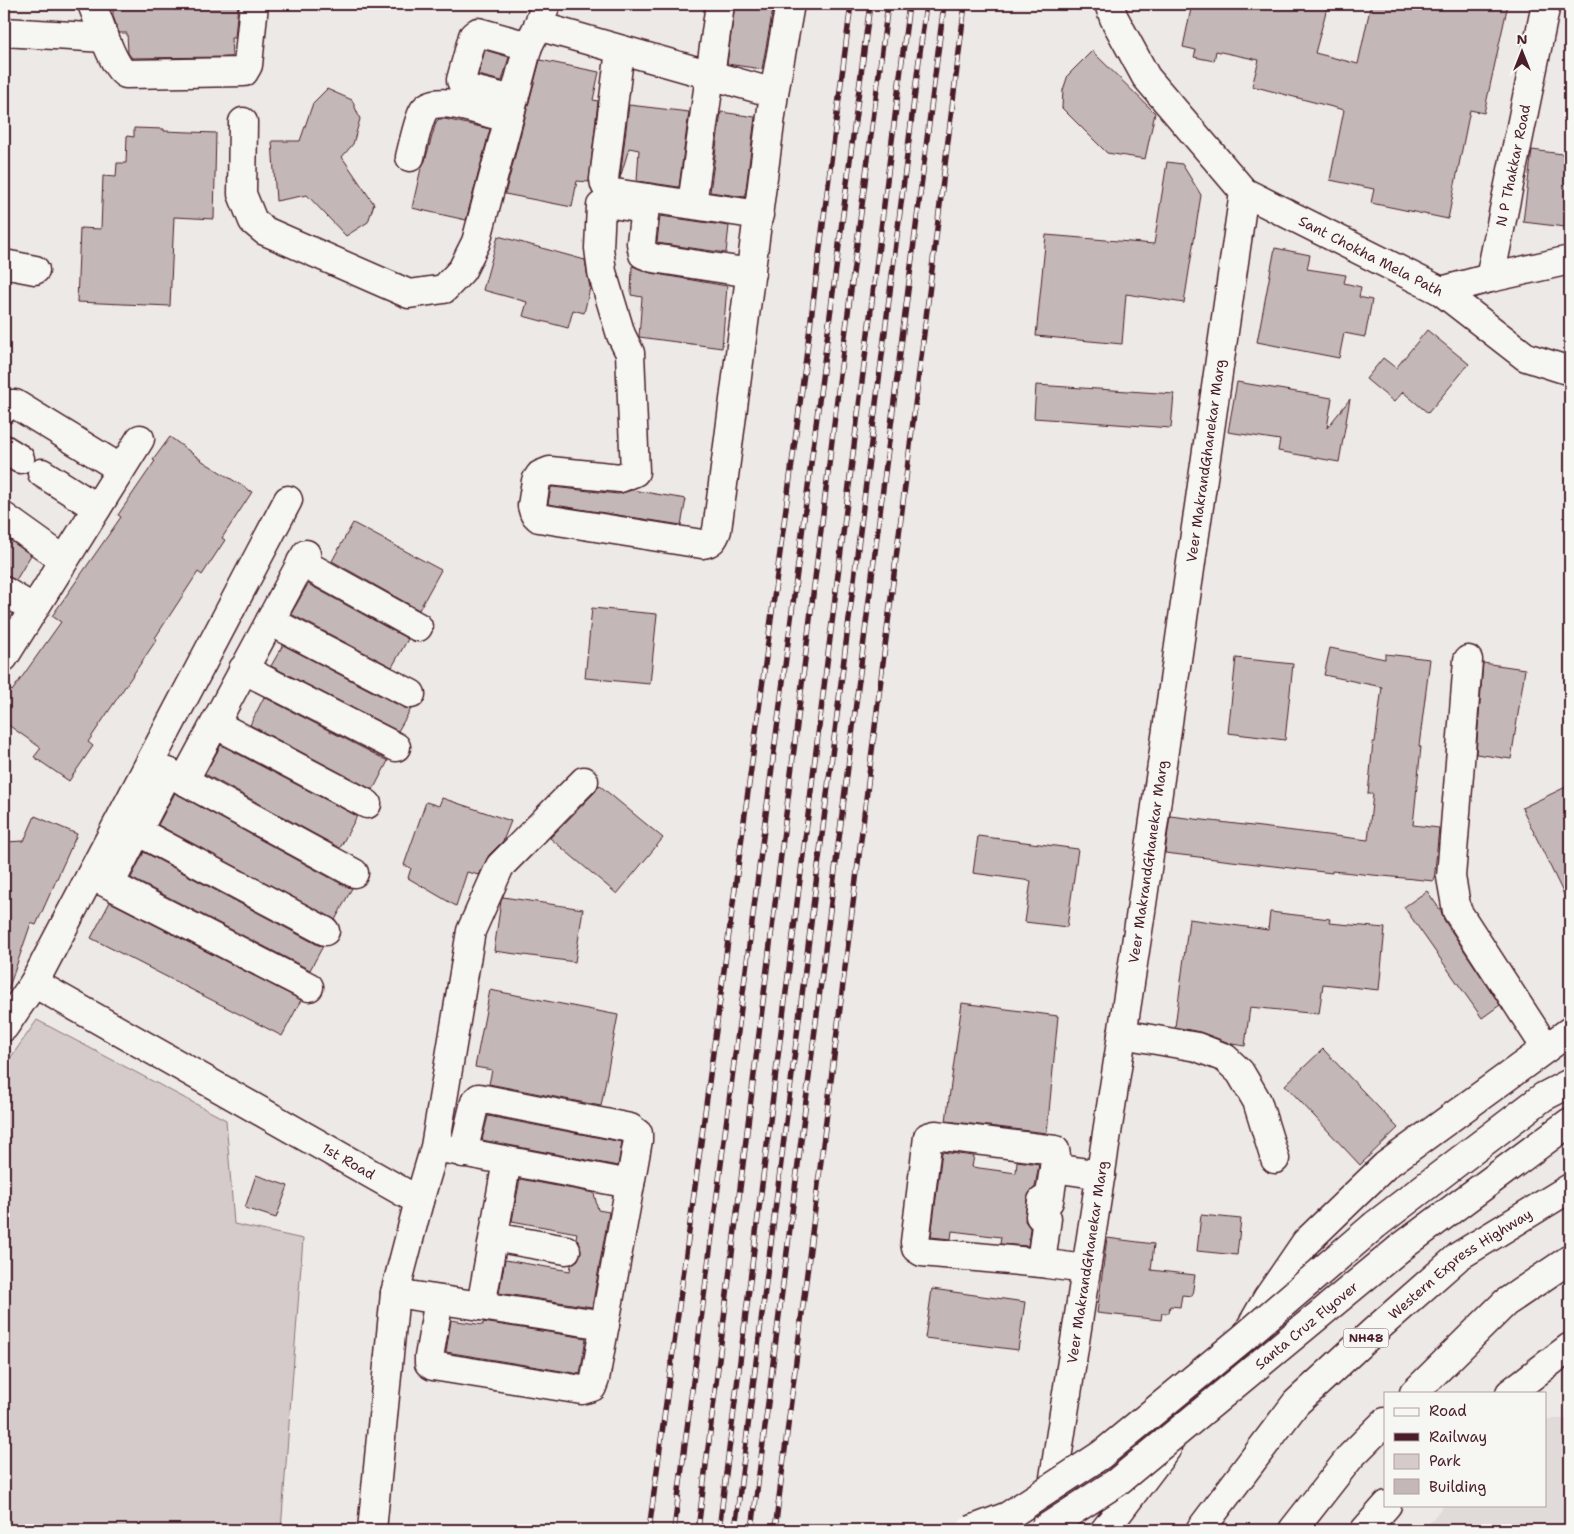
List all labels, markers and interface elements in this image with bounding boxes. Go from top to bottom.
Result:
north arrow [1496,28,1546,78]
text: N [1516,30,1528,48]
street label: N P Thakkar Road [1492,103,1534,228]
street label: Sant Chokha Mela Path [1296,212,1446,300]
street label: Veer MakrandGhanekar Marg [1182,358,1229,564]
street label: Veer MakrandGhanekar Marg [1124,759,1172,965]
street label: 1st Road [319,1139,379,1183]
street label: Veer MakrandGhanekar Marg [1063,1159,1112,1365]
street label: Western Express Highway [1385,1204,1535,1323]
street label: Santa Cruz Flyover [1251,1277,1362,1373]
road number: NH48 [1344,1329,1388,1348]
legend [1384,1392,1546,1506]
text: Road [1429,1401,1467,1421]
text: Railway [1429,1427,1487,1447]
text: Park [1429,1451,1461,1471]
text: Building [1429,1477,1486,1497]

